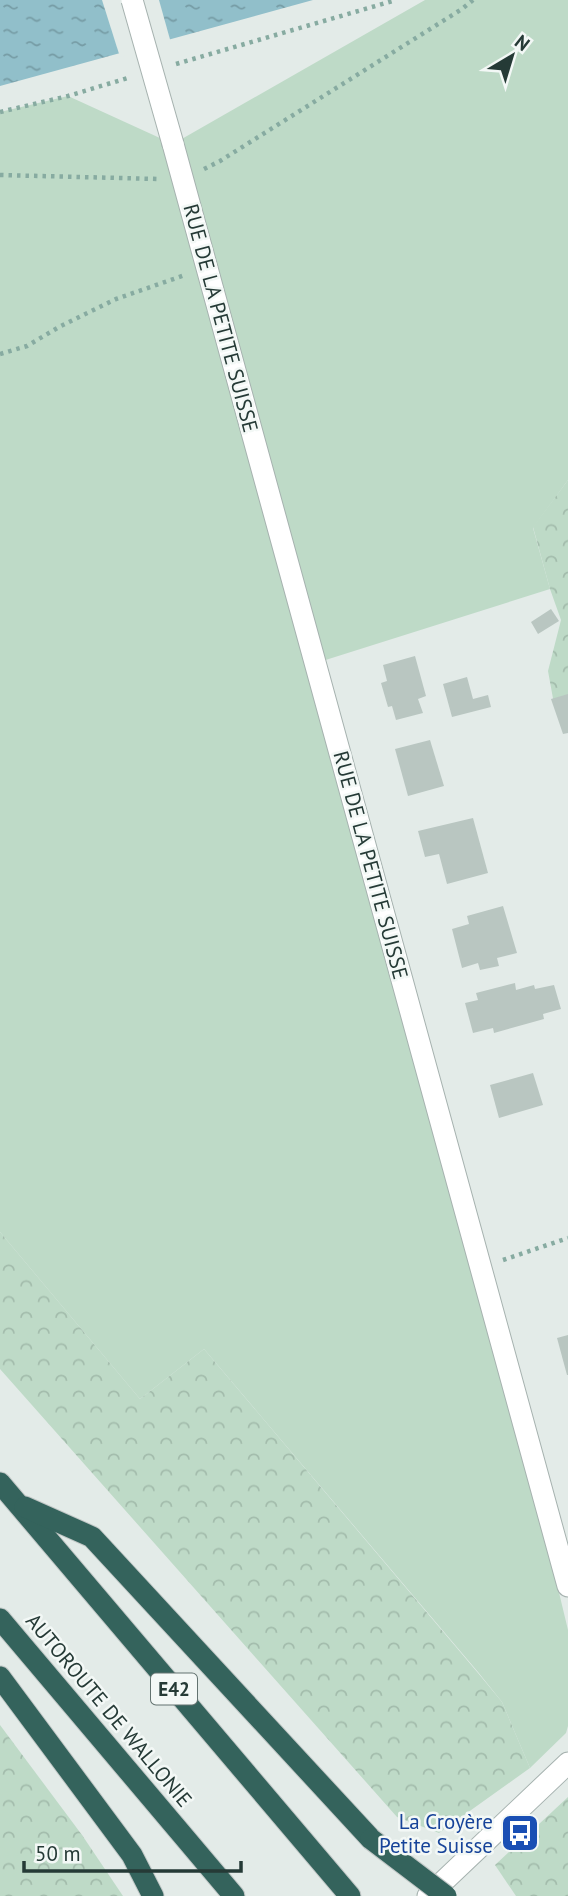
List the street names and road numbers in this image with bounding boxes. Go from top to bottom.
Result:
street label: RUE DE LA PETITE SUISSE [177,201,265,435]
street label: RUE DE LA PETITE SUISSE [327,748,415,982]
street label: AUTOROUTE DE WALLONIE [20,1608,198,1812]
road number: E42 [151,1674,197,1704]

